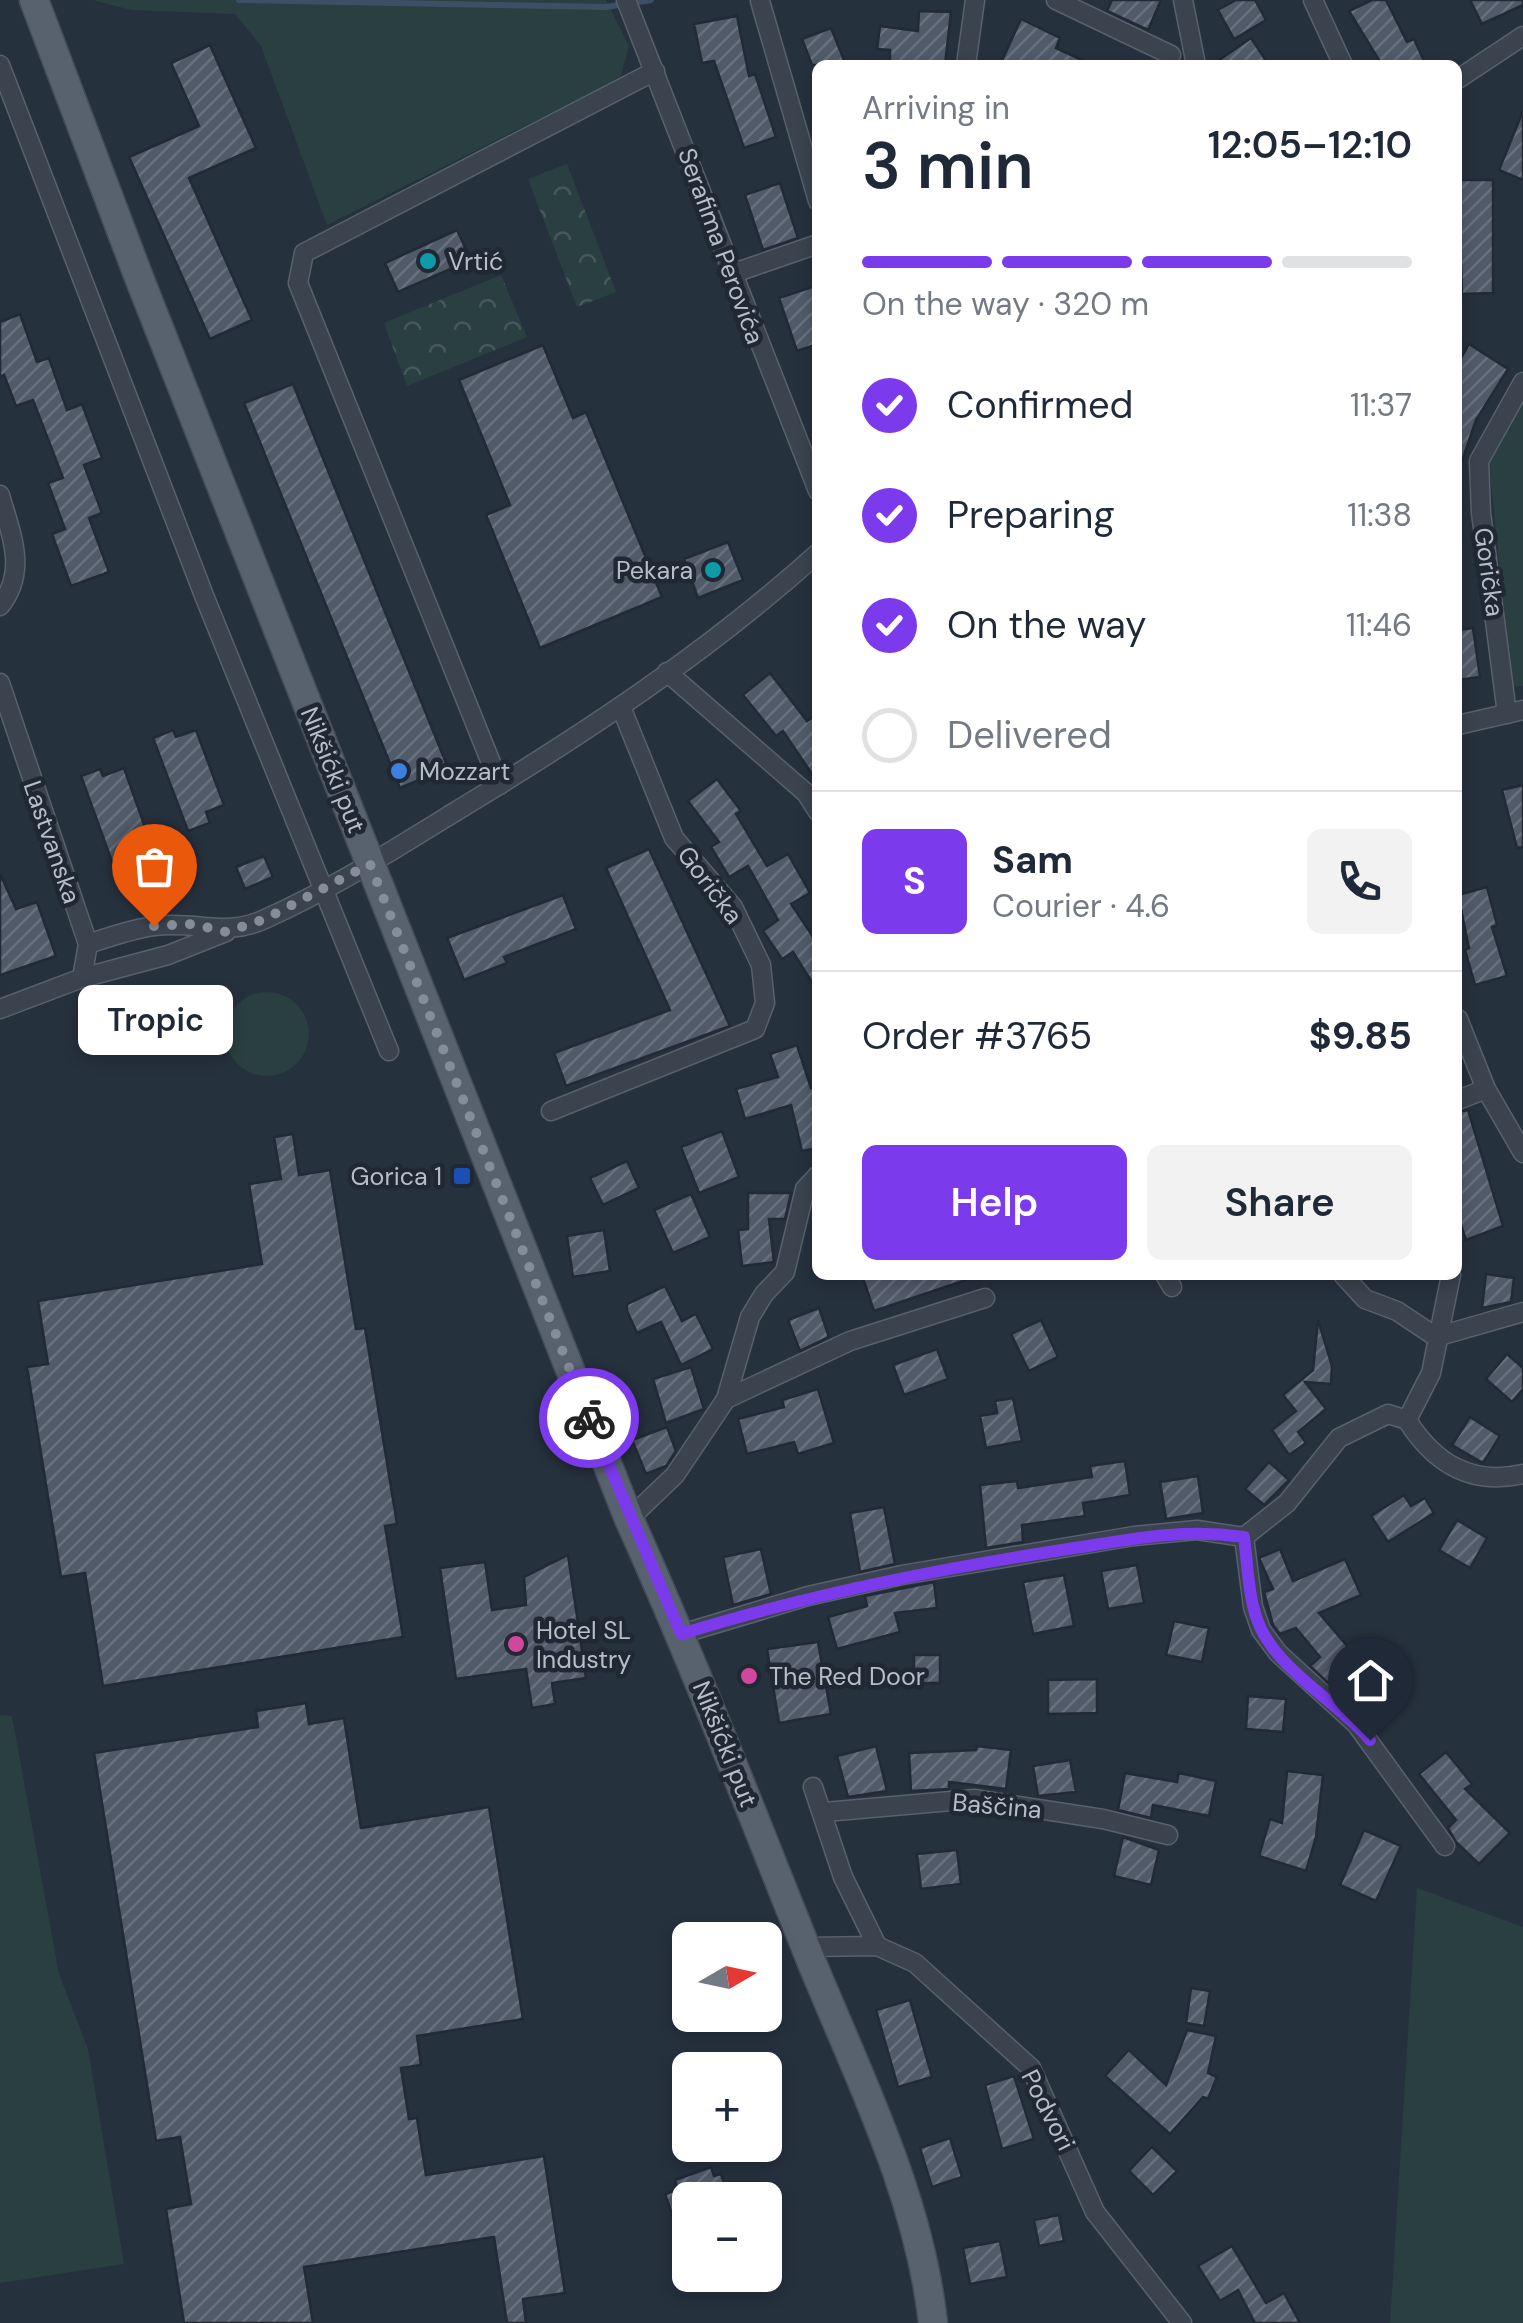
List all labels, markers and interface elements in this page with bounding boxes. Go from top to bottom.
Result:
text: Arriving in [862,87,1010,129]
text: 12:05–12:10 [1208,120,1412,170]
text: 3 min [862,124,1033,208]
street label: Serafima Perovića [670,143,772,349]
place label: Vrtić [448,245,503,278]
marker: Vrtić [417,250,439,272]
text: On the way · 320 m [862,283,1149,325]
icon: check [862,378,917,433]
text: Confirmed [947,380,1133,430]
text: 11:37 [1350,384,1412,426]
icon: check [862,488,917,543]
text: Preparing [947,490,1115,540]
text: 11:38 [1347,494,1412,536]
street label: Gorička [1466,525,1512,619]
place label: Pekara [616,554,693,587]
marker: Pekara [702,559,724,581]
icon: check [862,598,917,653]
text: On the way [947,600,1146,650]
text: 11:46 [1346,604,1412,646]
street label: Nikšićki put [293,702,373,838]
text: Delivered [947,710,1112,760]
place label: Mozzart [419,755,510,788]
marker: Mozzart [388,760,410,782]
street label: Lastvanska [16,776,88,908]
pin [112,824,197,927]
button: phone [1307,829,1412,934]
text: Sam [992,835,1073,885]
icon: bag [127,839,182,894]
street label: Gorička [670,839,750,931]
text: S [903,856,926,906]
text: Courier · 4.6 [992,885,1170,927]
callout: Tropic [76,986,232,1056]
text: Tropic [107,999,204,1041]
text: Order #3765 [862,1011,1092,1061]
text: $9.85 [1309,1011,1412,1061]
button: Help [862,1145,1127,1260]
button: Share [1147,1145,1412,1260]
place label: Gorica 1 [351,1160,442,1193]
marker: Gorica 1 [451,1165,473,1187]
courier [539,1368,639,1468]
icon: bike [562,1391,617,1446]
place label: Hotel SL Industry [536,1614,631,1676]
marker: Hotel SL Industry [505,1633,527,1655]
pin [1328,1638,1413,1741]
icon: home [1343,1653,1398,1708]
place label: The Red Door [769,1660,925,1693]
marker: The Red Door [738,1665,760,1687]
street label: Nikšićki put [685,1676,765,1812]
street label: Baščina [951,1786,1043,1826]
north arrow [672,1922,782,2032]
map controls [672,1922,782,2292]
button: + [672,2052,782,2162]
street label: Podvori [1014,2064,1082,2156]
button: − [672,2182,782,2292]

